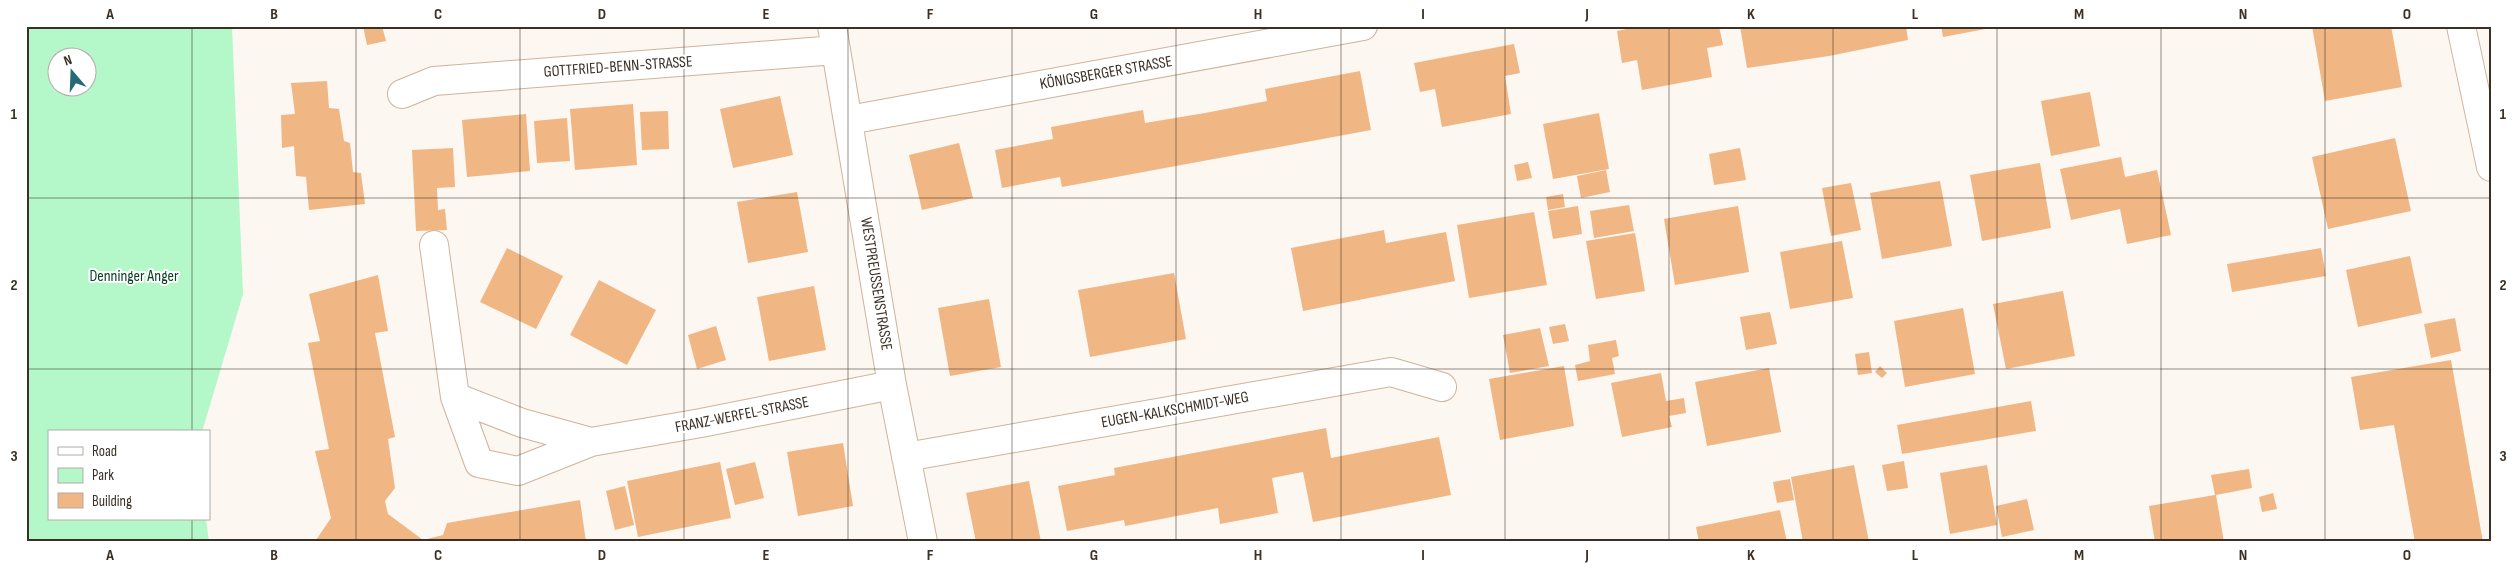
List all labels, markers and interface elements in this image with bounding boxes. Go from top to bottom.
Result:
text: A [105,5,114,24]
text: B [270,5,278,24]
text: C [434,5,442,24]
text: D [598,5,606,24]
text: E [763,5,770,24]
text: F [927,5,934,24]
text: G [1090,5,1098,24]
text: H [1254,5,1262,24]
text: I [1421,5,1425,24]
text: J [1584,5,1589,24]
text: K [1747,5,1755,24]
text: L [1912,5,1919,24]
text: M [2074,5,2084,24]
text: N [2239,5,2247,24]
text: O [2403,5,2411,24]
north arrow [48,48,98,98]
text: N [62,51,74,69]
street label: GOTTFRIED-BENN-STRASSE [543,52,693,82]
street label: KÖNIGSBERGER STRASSE [1038,52,1174,94]
text: 1 [11,105,18,124]
text: 1 [2500,105,2507,124]
street label: WESTPREUSSENSTRASSE [856,216,896,352]
park label: Denninger Anger [89,267,179,286]
text: 2 [10,276,18,295]
text: 2 [2499,276,2507,295]
street label: EUGEN-KALKSCHMIDT-WEG [1100,388,1250,432]
street label: FRANZ-WERFEL-STRASSE [674,393,810,437]
legend [48,430,210,520]
text: Road [92,442,117,461]
text: 3 [10,447,18,466]
text: 3 [2499,447,2507,466]
text: Park [92,466,114,485]
text: Building [92,492,132,511]
text: A [105,546,114,565]
text: B [270,546,278,565]
text: C [434,546,442,565]
text: D [598,546,606,565]
text: E [763,546,770,565]
text: F [927,546,934,565]
text: G [1090,546,1098,565]
text: H [1254,546,1262,565]
text: I [1421,546,1425,565]
text: J [1584,546,1589,565]
text: K [1747,546,1755,565]
text: L [1912,546,1919,565]
text: M [2074,546,2084,565]
text: N [2239,546,2247,565]
text: O [2403,546,2411,565]

